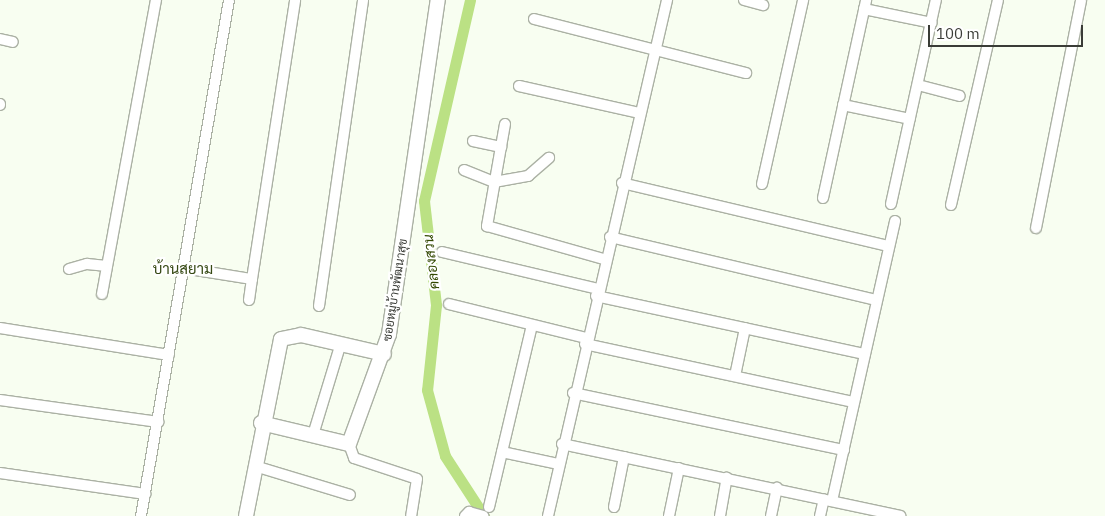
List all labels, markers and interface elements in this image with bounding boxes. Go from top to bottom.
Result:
scale bar [930,15,1085,47]
text: 100 m [936,24,980,43]
water label: คลองสวน [419,234,443,290]
street label: ซอยหมู่บ้านพัฒนาสุข [380,238,410,342]
district label: บ้านสยาม [153,260,213,278]

